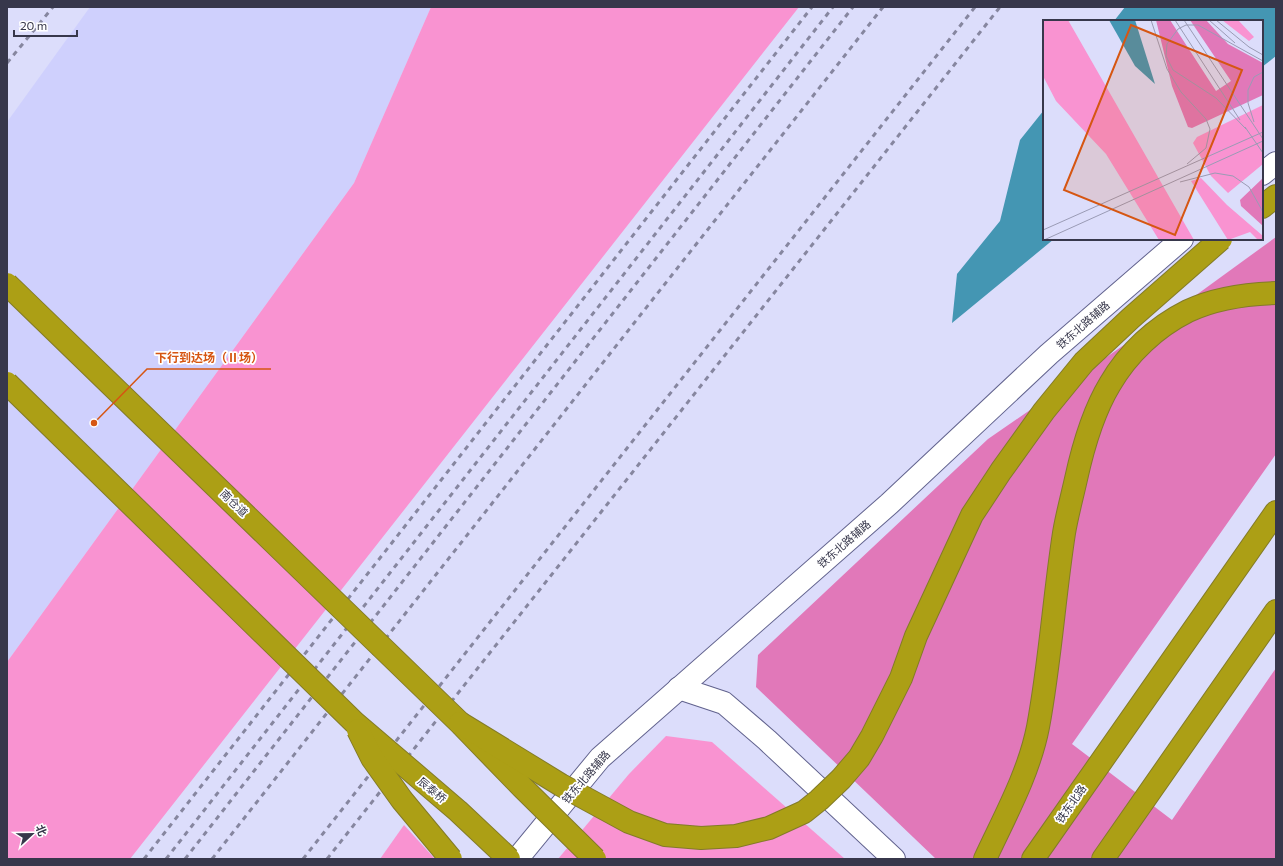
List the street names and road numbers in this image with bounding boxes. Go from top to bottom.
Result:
street label: 铁东北路辅路 [1054,298,1112,351]
street label: 南仓道 [218,487,251,519]
street label: 铁东北路辅路 [815,517,873,570]
street label: 铁东北路辅路 [559,748,612,806]
street label: 辰泰桥 [416,774,449,805]
street label: 铁东北路 [1053,782,1089,825]

